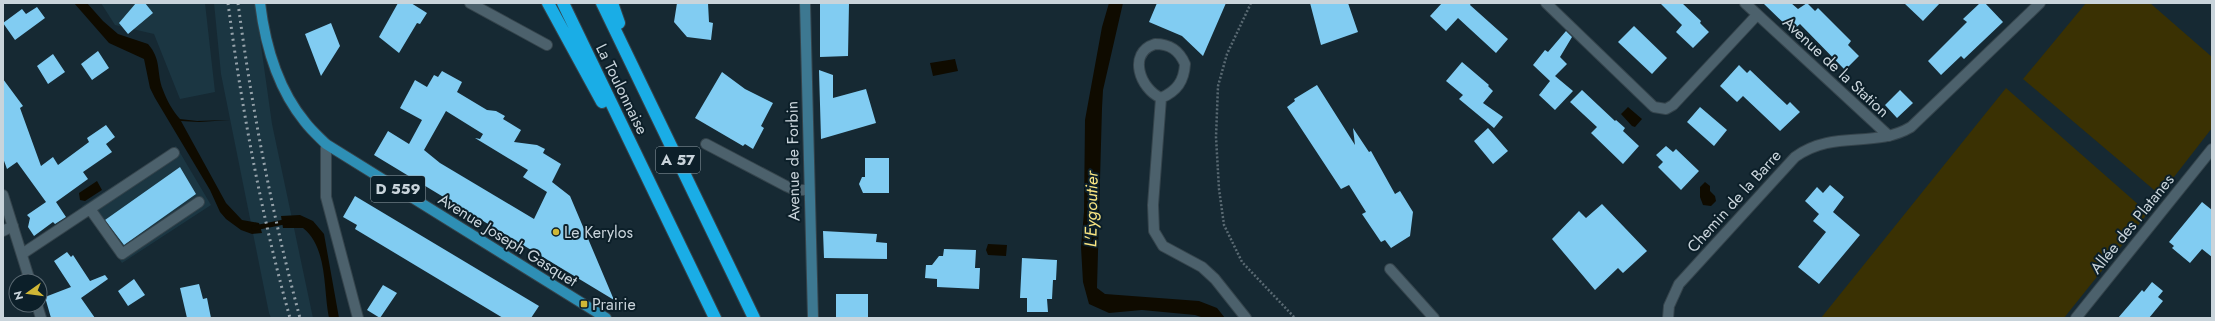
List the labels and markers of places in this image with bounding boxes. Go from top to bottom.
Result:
place label: Le Kerylos [564,221,633,244]
marker: Le Kerylos [551,227,561,237]
place label: Prairie [592,293,636,316]
marker: Prairie [579,299,589,309]

